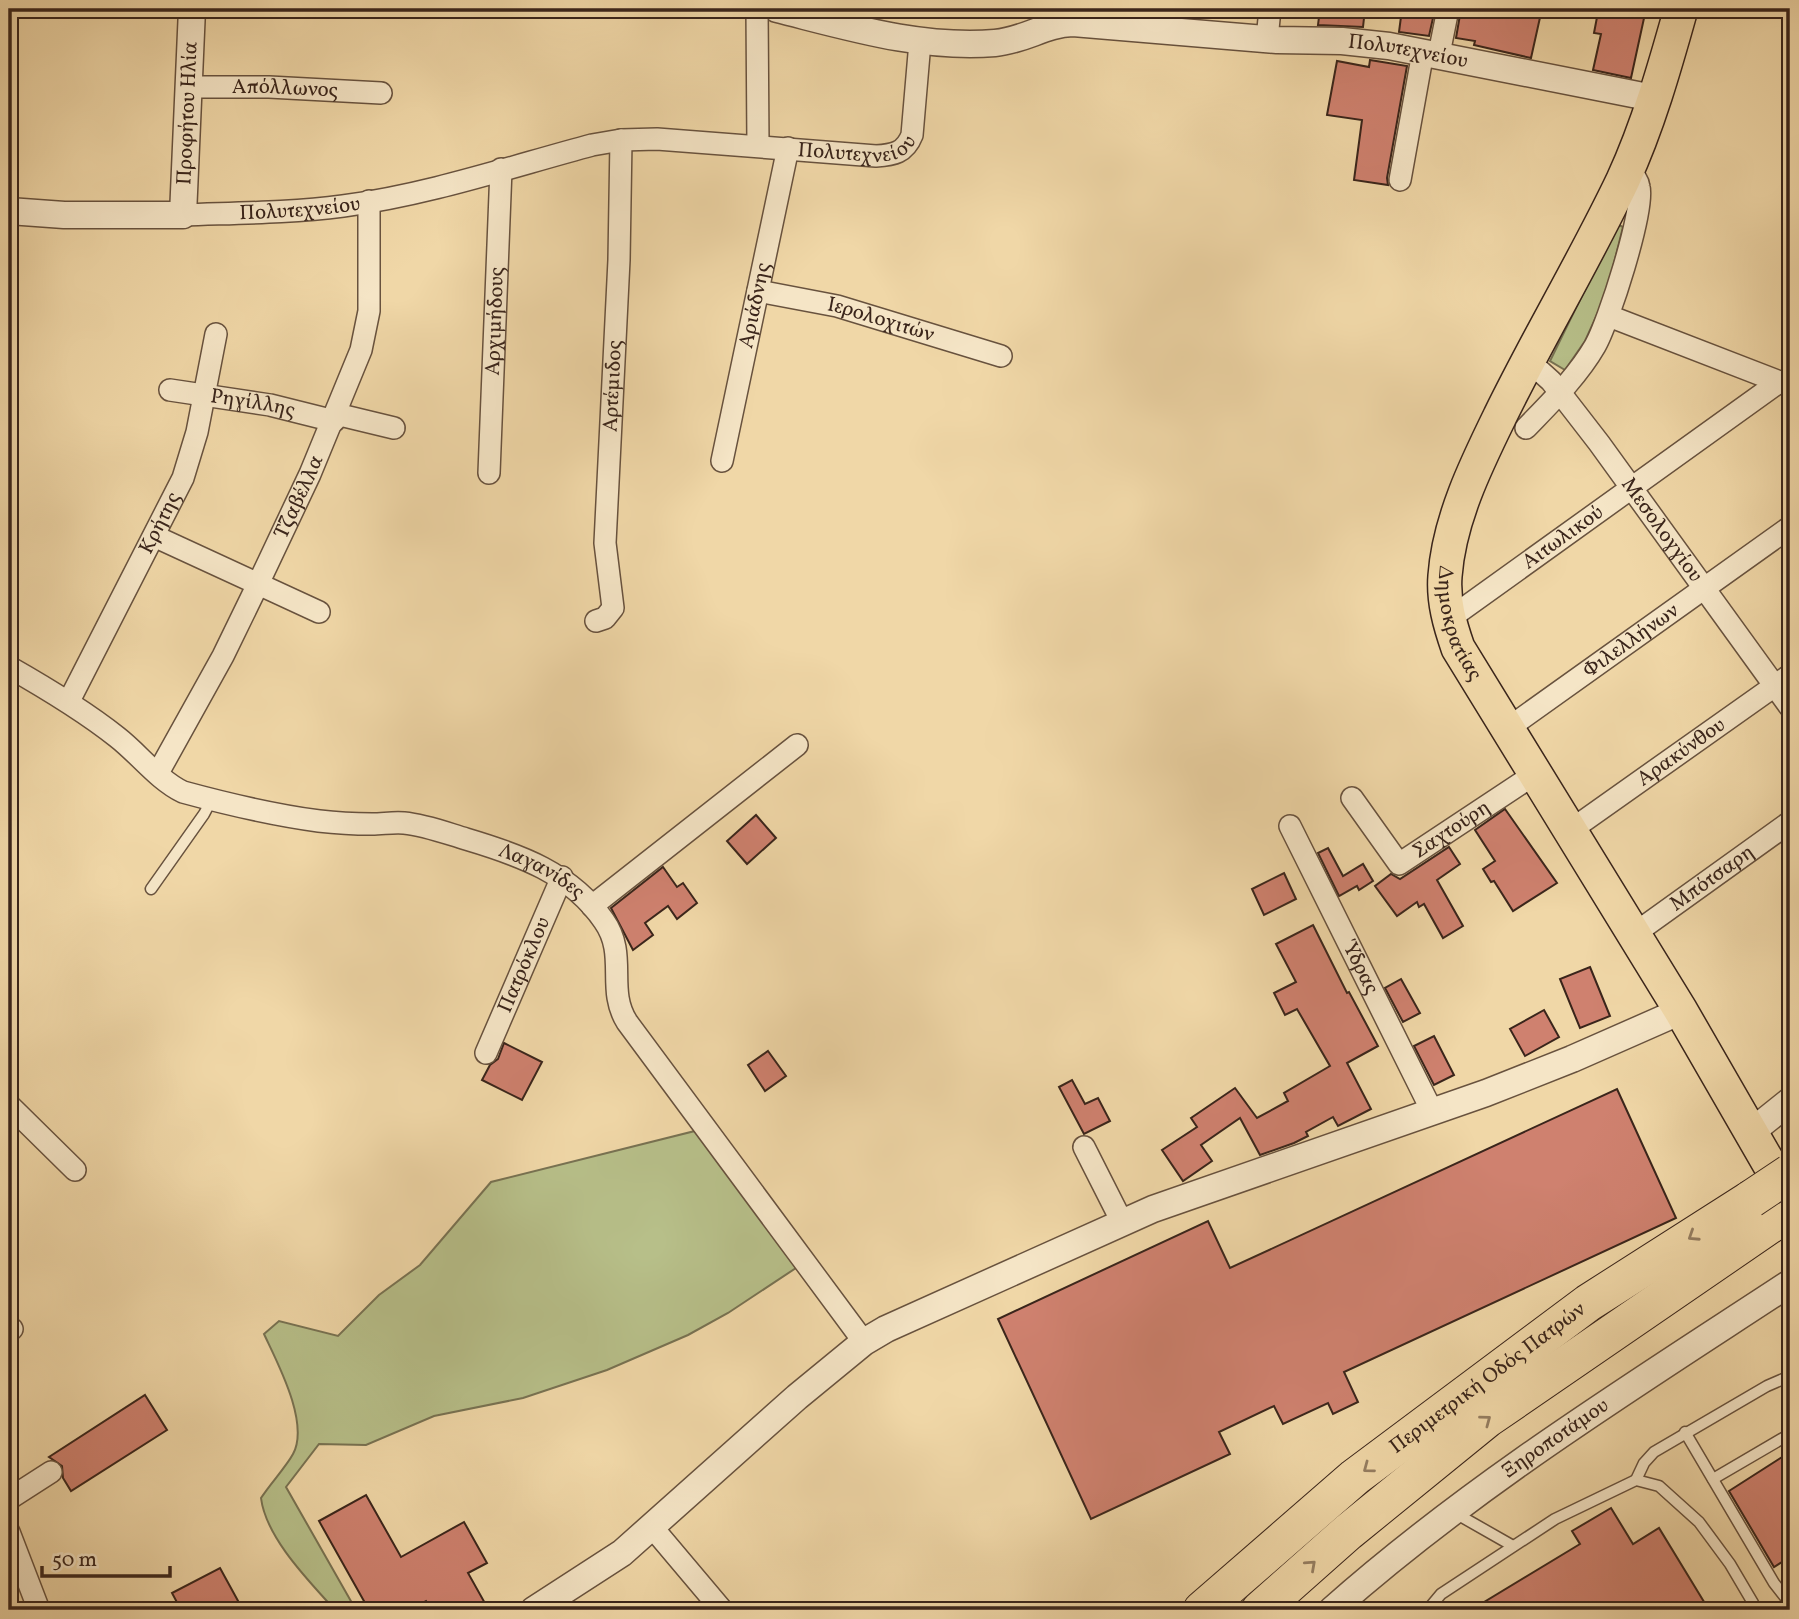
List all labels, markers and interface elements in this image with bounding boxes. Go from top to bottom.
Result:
street label: Πολυτεχνείου [1347,27,1470,76]
street label: Προφήτου Ηλία [170,40,205,186]
street label: Απόλλωνος [232,73,339,105]
street label: Πολυτεχνείου [796,130,924,171]
street label: Πολυτεχνείου [239,189,362,228]
street label: Αριάδνης [732,260,778,351]
street label: Αρχιμήδους [478,266,512,376]
street label: Ιερολοχιτών [825,290,938,349]
street label: Αρτέμιδος [596,339,630,433]
street label: Ρηγίλλης [208,382,299,425]
street label: Τζαβέλλα [267,451,331,544]
street label: Μεσολογγίου [1614,472,1710,588]
street label: Κρήτης [132,487,188,559]
street label: Αιτωλικού [1516,498,1609,577]
street label: Δημοκρατίας [1430,565,1489,686]
street label: Φιλελλήνων [1577,596,1685,685]
street label: Αρακύνθου [1631,711,1731,793]
street label: Σαχτούρη [1407,793,1496,866]
street label: Λαγανίδες [494,836,591,906]
street label: Μπότσαρη [1664,838,1760,918]
street label: Πατρόκλου [491,912,558,1017]
street label: Ύδρας [1334,935,1386,999]
one-way arrow [1688,1227,1701,1240]
street label: Περιμετρική Οδός Πατρών [1384,1295,1591,1461]
street label: Ξηροποτάμου [1496,1391,1615,1486]
one-way arrow [1478,1416,1491,1428]
one-way arrow [1364,1459,1376,1472]
scale bar [42,1535,170,1579]
text: 50 m [52,1546,97,1575]
one-way arrow [1303,1561,1316,1573]

